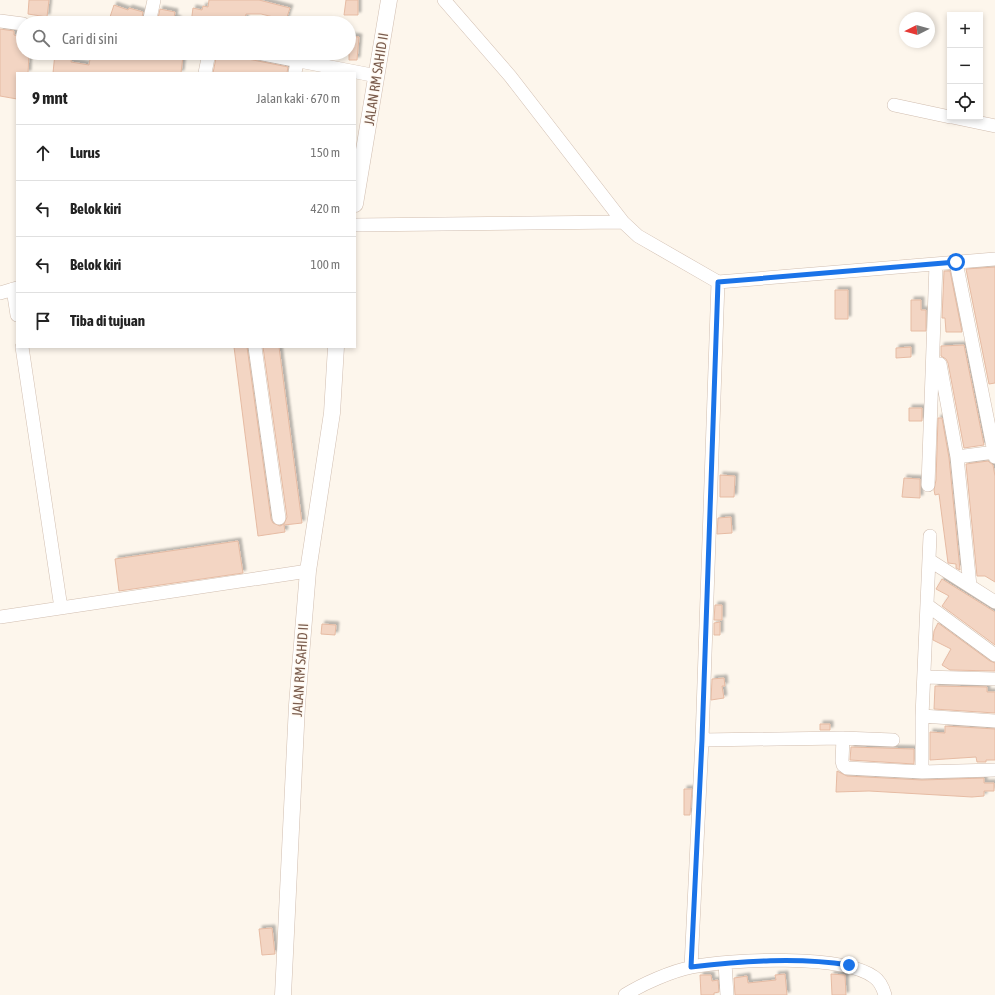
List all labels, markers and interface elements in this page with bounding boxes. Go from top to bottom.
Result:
north arrow [899,12,935,48]
map controls [947,12,983,120]
button: + [947,12,983,48]
search box [16,16,356,60]
icon: search [30,27,52,49]
text: Cari di sini [62,30,118,47]
street label: JALAN RM SAHID II [361,32,391,126]
button: − [947,48,983,84]
button: locate [947,84,983,120]
text: 9 mnt [32,88,68,108]
text: Jalan kaki · 670 m [256,91,340,106]
icon: ahead [32,142,54,164]
text: Lurus [70,144,100,161]
text: 150 m [311,145,340,160]
icon: left [32,198,54,220]
text: Belok kiri [70,200,121,217]
text: 420 m [311,201,340,216]
route start [947,253,965,271]
icon: left [32,254,54,276]
text: Belok kiri [70,256,121,273]
text: 100 m [311,257,340,272]
icon: arrive [32,310,54,332]
text: Tiba di tujuan [70,312,145,329]
street label: JALAN RM SAHID II [289,623,311,717]
route end [840,956,858,974]

